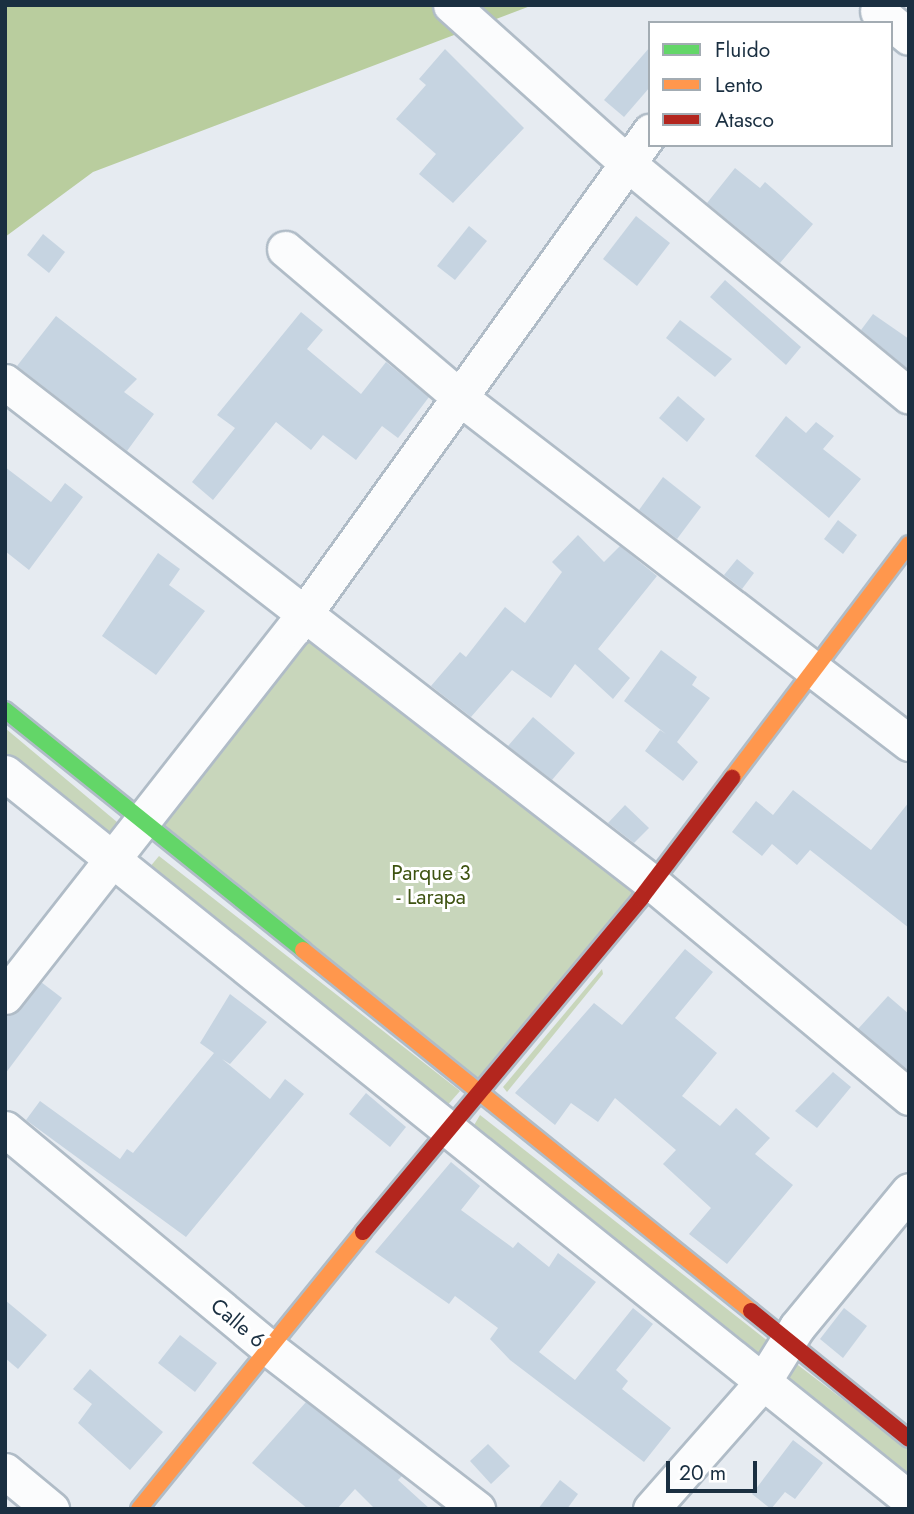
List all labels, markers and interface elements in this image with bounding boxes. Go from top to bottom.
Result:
legend [648,21,893,147]
text: Fluido [715,35,770,65]
text: Lento [715,70,763,100]
text: Atasco [715,105,774,135]
park label: Parque 3 - Larapa [391,860,471,910]
street label: Calle 6 [206,1293,270,1353]
scale bar [669,1448,760,1492]
text: 20 m [679,1458,726,1488]

